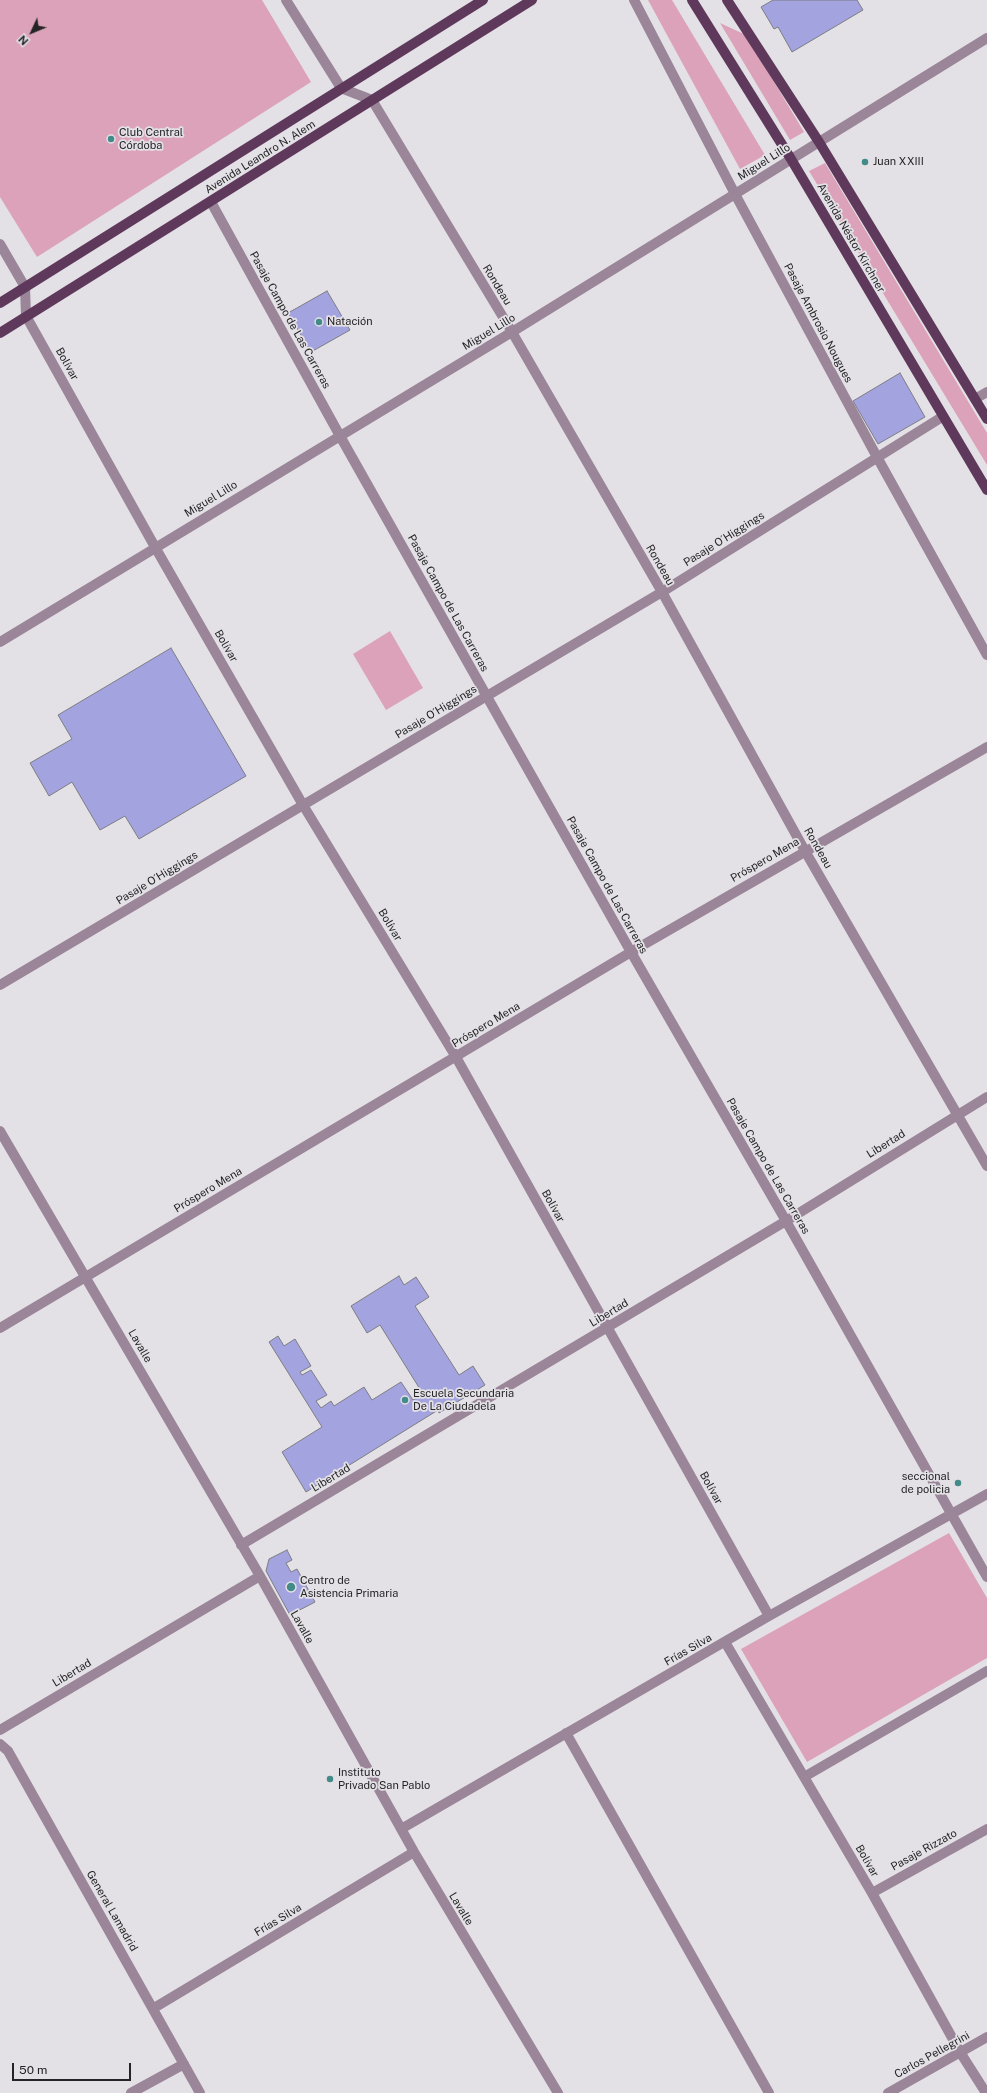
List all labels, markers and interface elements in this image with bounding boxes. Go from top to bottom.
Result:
north arrow [12,12,52,52]
text: N [16,33,31,48]
street label: Avenida Leandro N. Alem [202,118,318,196]
place label: Club Central Córdoba [119,126,183,152]
marker: Club Central Córdoba [106,134,116,144]
street label: Miguel Lillo [735,141,793,183]
place label: Juan XXIII [873,155,924,169]
marker: Juan XXIII [860,157,870,167]
street label: Avenida Néstor Kirchner [814,181,888,295]
street label: Pasaje Campo de Las Carreras [247,249,333,391]
street label: Pasaje Ambrosio Nougues [781,261,855,385]
street label: Rondeau [480,262,514,308]
street label: Miguel Lillo [460,311,518,353]
place label: Natación [327,315,373,329]
marker: Natación [314,317,324,327]
street label: Bolívar [53,345,81,383]
street label: Miguel Lillo [182,478,240,520]
street label: Pasaje O´Higgings [681,509,767,569]
street label: Pasaje Campo de Las Carreras [405,532,491,674]
street label: Rondeau [643,542,677,588]
street label: Bolívar [211,627,241,665]
street label: Pasaje O´Higgings [393,682,479,742]
street label: Pasaje Campo de Las Carreras [564,814,650,956]
street label: Rondeau [801,825,835,871]
street label: Próspero Mena [728,835,802,885]
street label: Pasaje O´Higgings [114,848,200,908]
street label: Bolívar [375,906,405,944]
street label: Próspero Mena [450,999,522,1051]
street label: Pasaje Campo de Las Carreras [724,1096,812,1236]
street label: Libertad [864,1127,908,1161]
street label: Próspero Mena [172,1164,244,1216]
street label: Bolívar [539,1187,567,1225]
street label: Libertad [587,1296,631,1330]
street label: Lavalle [125,1327,155,1365]
place label: Escuela Secundaria De La Ciudadela [413,1387,514,1413]
marker: Escuela Secundaria De La Ciudadela [400,1395,410,1405]
street label: Libertad [309,1461,353,1495]
street label: Bolívar [697,1469,725,1507]
place label: seccional de policia [901,1470,950,1496]
marker: seccional de policia [953,1478,963,1488]
place label: Centro de Asistencia Primaria [300,1574,398,1600]
marker: Centro de Asistencia Primaria [285,1581,297,1593]
street label: Lavalle [287,1608,317,1646]
street label: Frías Silva [662,1631,714,1669]
street label: Libertad [50,1656,94,1690]
place label: Instituto Privado San Pablo [338,1766,430,1792]
marker: Instituto Privado San Pablo [325,1774,335,1784]
street label: Pasaje Rizzato [889,1826,959,1874]
street label: Bolívar [852,1842,882,1880]
street label: General Lamadrid [84,1868,140,1954]
street label: Lavalle [446,1890,476,1928]
street label: Frías Silva [252,1901,304,1939]
street label: Carlos Pellegrini [892,2029,972,2081]
scale bar [14,2055,133,2081]
text: 50 m [19,2063,47,2077]

